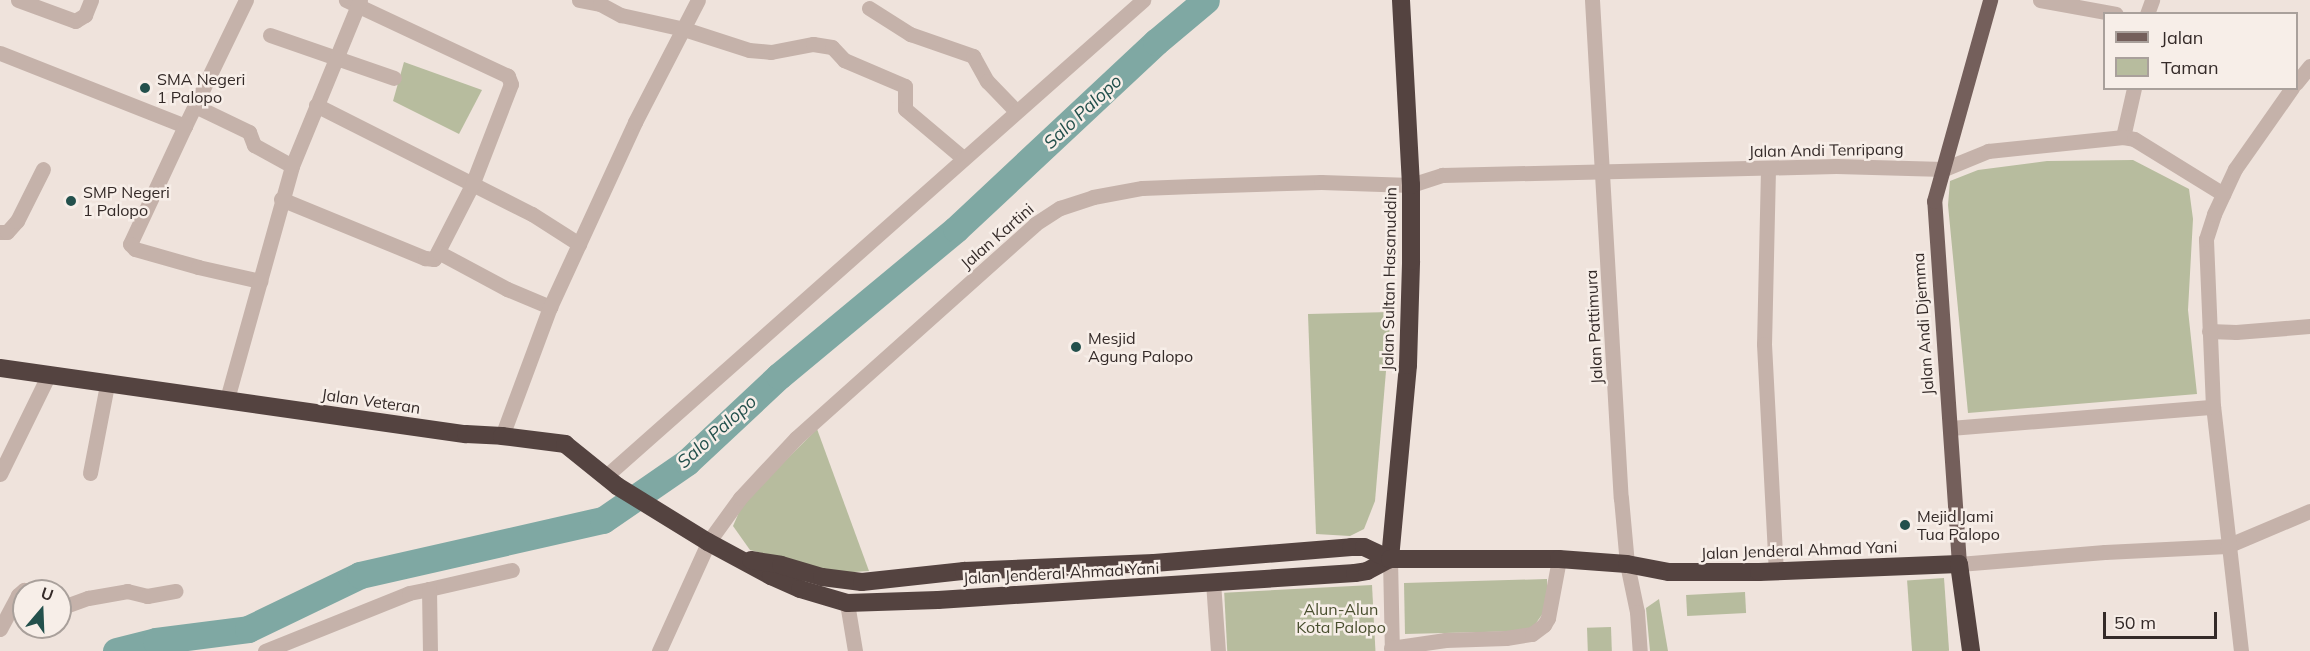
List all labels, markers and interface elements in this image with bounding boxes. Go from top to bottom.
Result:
legend [2103,12,2298,90]
text: Jalan [2161,26,2203,49]
text: Taman [2161,56,2218,79]
place label: SMA Negeri 1 Palopo [157,69,245,107]
water label: Salo Palopo [1039,70,1127,154]
marker: SMA Negeri 1 Palopo [138,81,152,95]
street label: Jalan Andi Tenripang [1748,139,1904,161]
place label: SMP Negeri 1 Palopo [83,182,170,220]
street label: Jalan Sultan Hasanuddin [1378,187,1400,371]
marker: SMP Negeri 1 Palopo [64,194,78,208]
street label: Jalan Kartini [957,199,1037,273]
street label: Jalan Andi Djemma [1908,252,1938,396]
street label: Jalan Pattimura [1581,269,1607,385]
place label: Mesjid Agung Palopo [1088,328,1193,366]
marker: Mesjid Agung Palopo [1069,340,1083,354]
street label: Jalan Veteran [320,385,422,417]
water label: Salo Palopo [673,391,761,473]
place label: Mejid Jami Tua Palopo [1917,506,2000,544]
marker: Mejid Jami Tua Palopo [1898,518,1912,532]
street label: Jalan Jenderal Ahmad Yani [1700,537,1898,563]
street label: Jalan Jenderal Ahmad Yani [962,558,1160,588]
north arrow [12,579,72,639]
text: U [38,582,56,605]
park label: Alun-Alun Kota Palopo [1296,599,1386,637]
scale bar [2106,600,2220,638]
text: 50 m [2114,611,2156,634]

